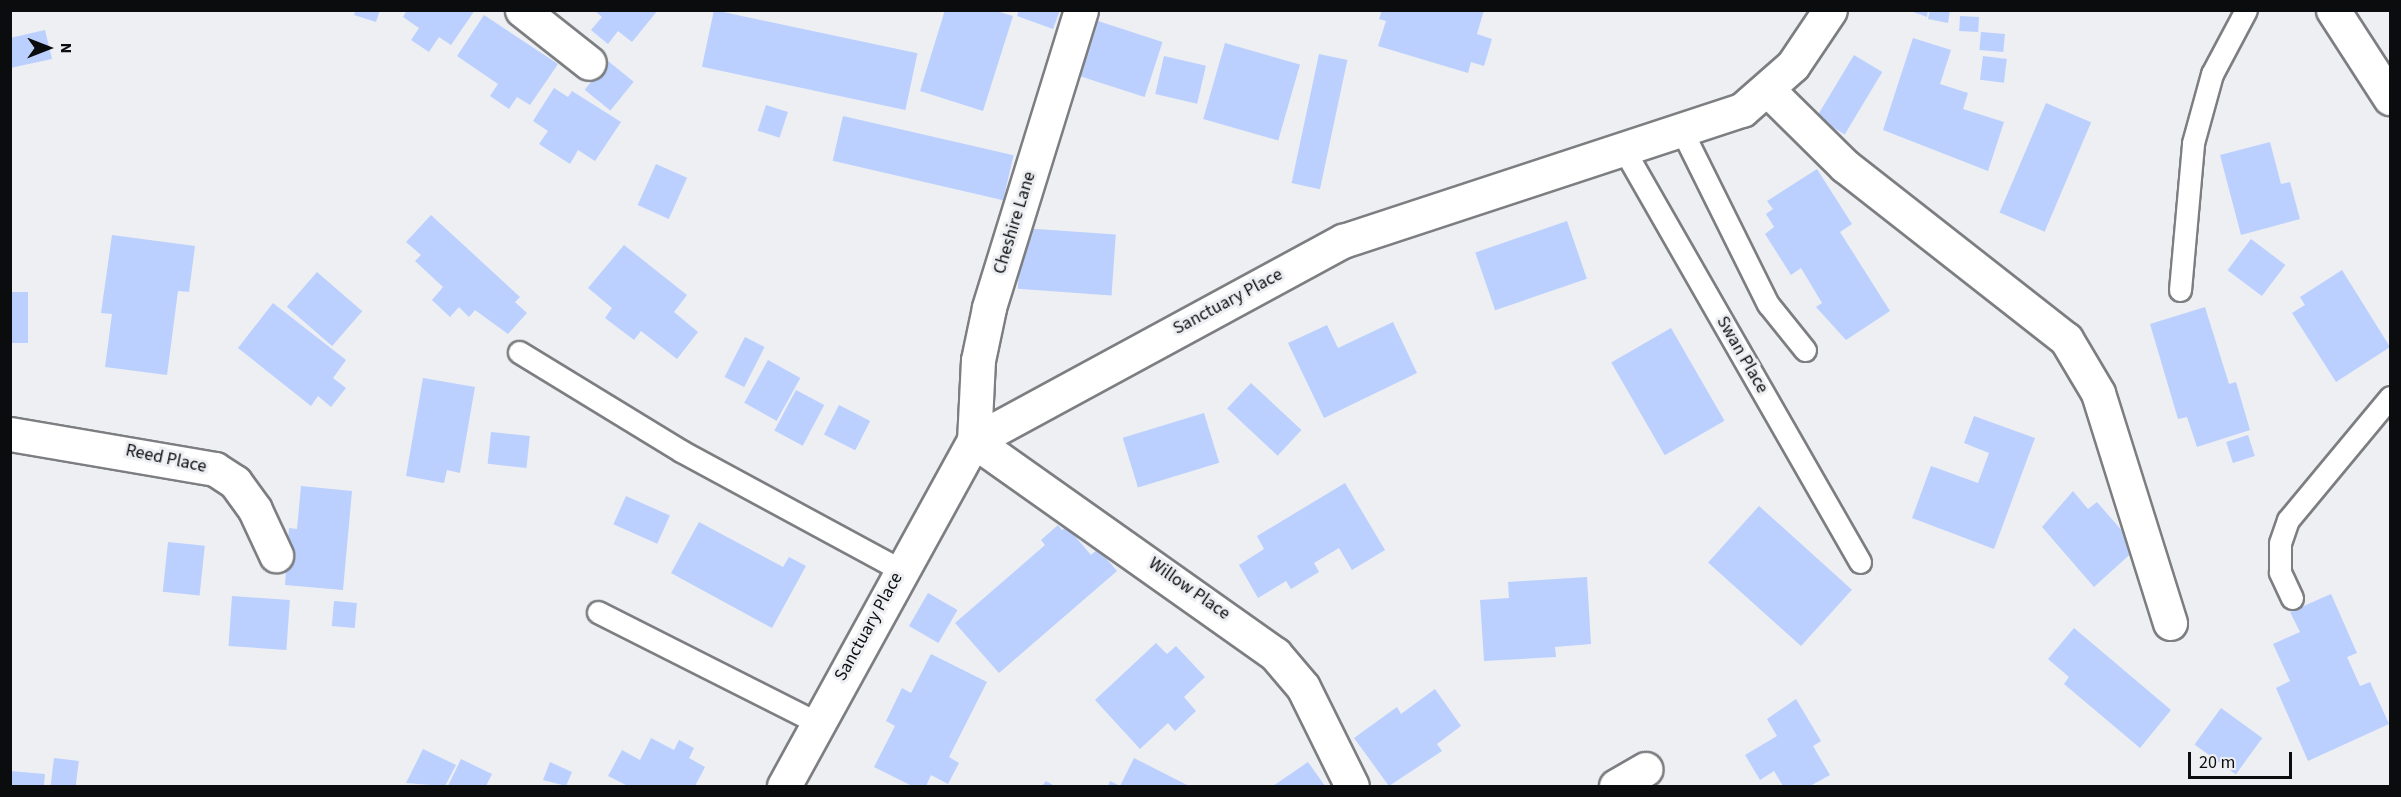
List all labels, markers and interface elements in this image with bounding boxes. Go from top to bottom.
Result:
north arrow [18,18,78,78]
text: N [55,43,77,53]
street label: Cheshire Lane [989,169,1041,277]
street label: Sanctuary Place [1170,264,1286,340]
street label: Swan Place [1711,313,1773,397]
street label: Reed Place [124,440,208,478]
street label: Willow Place [1144,553,1234,625]
street label: Sanctuary Place [830,569,908,685]
scale bar [2191,740,2294,778]
text: 20 m [2199,750,2235,775]

